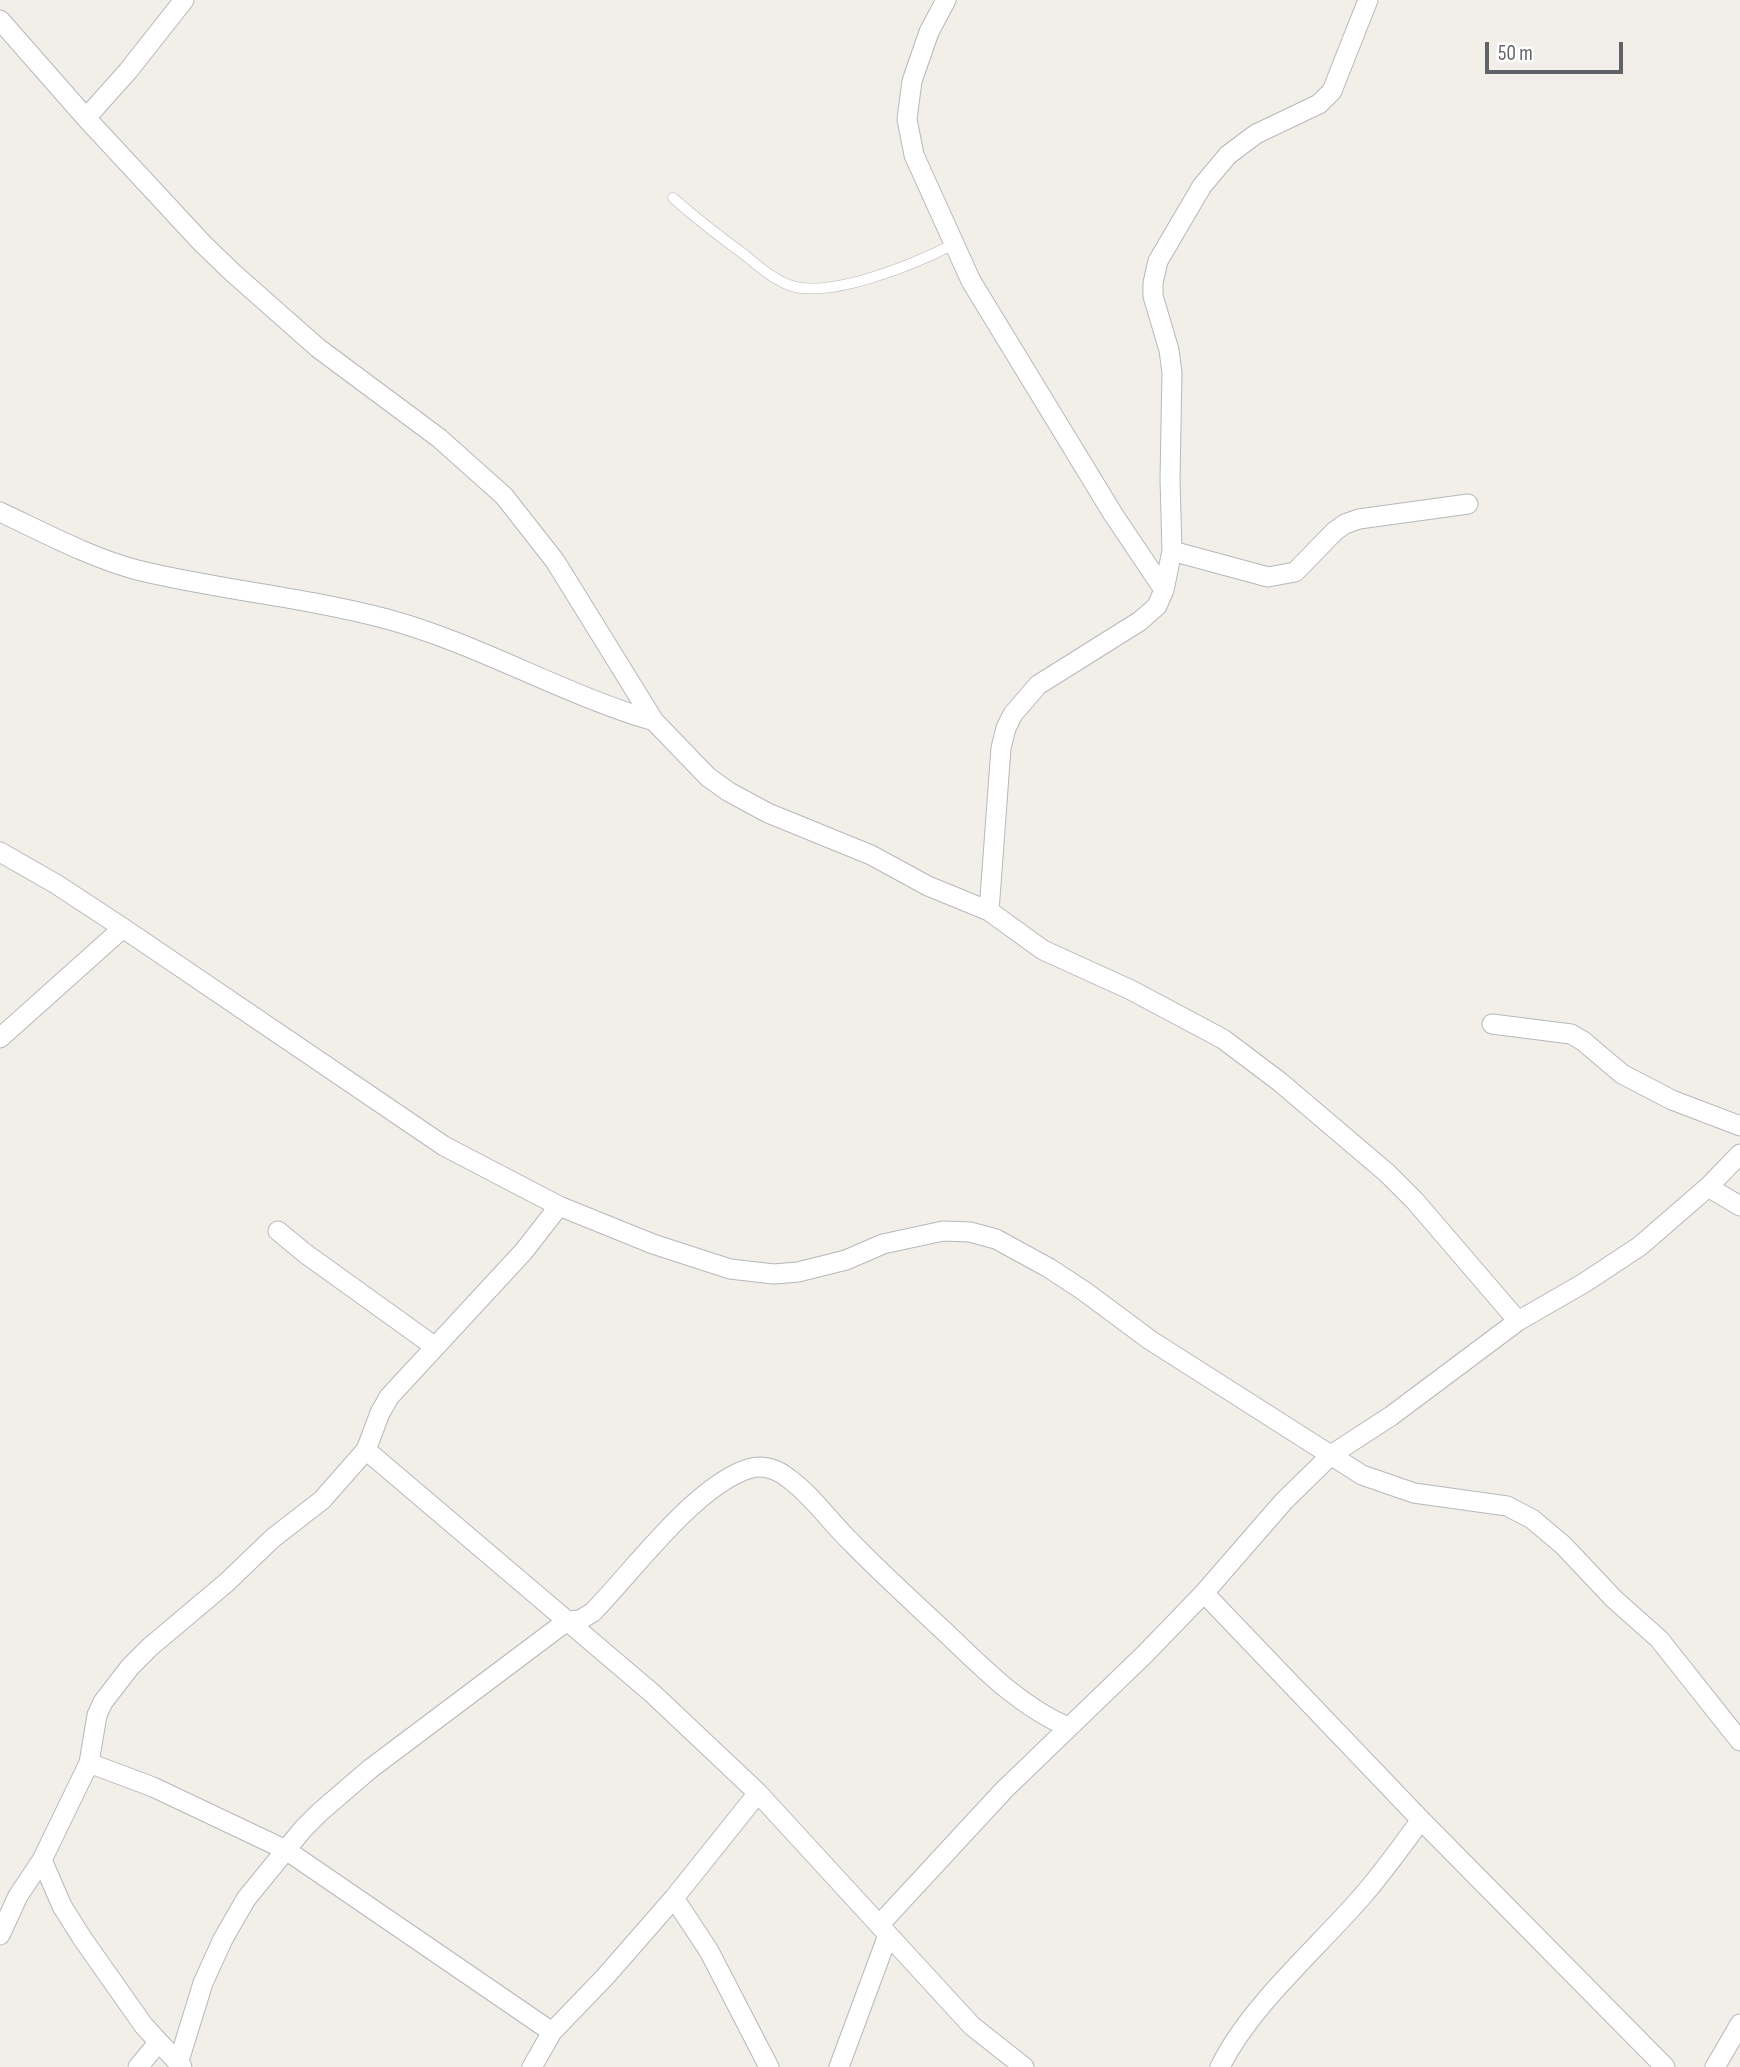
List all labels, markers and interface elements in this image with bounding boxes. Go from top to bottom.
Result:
scale bar [1488,28,1626,72]
text: 50 m [1498,41,1533,66]

